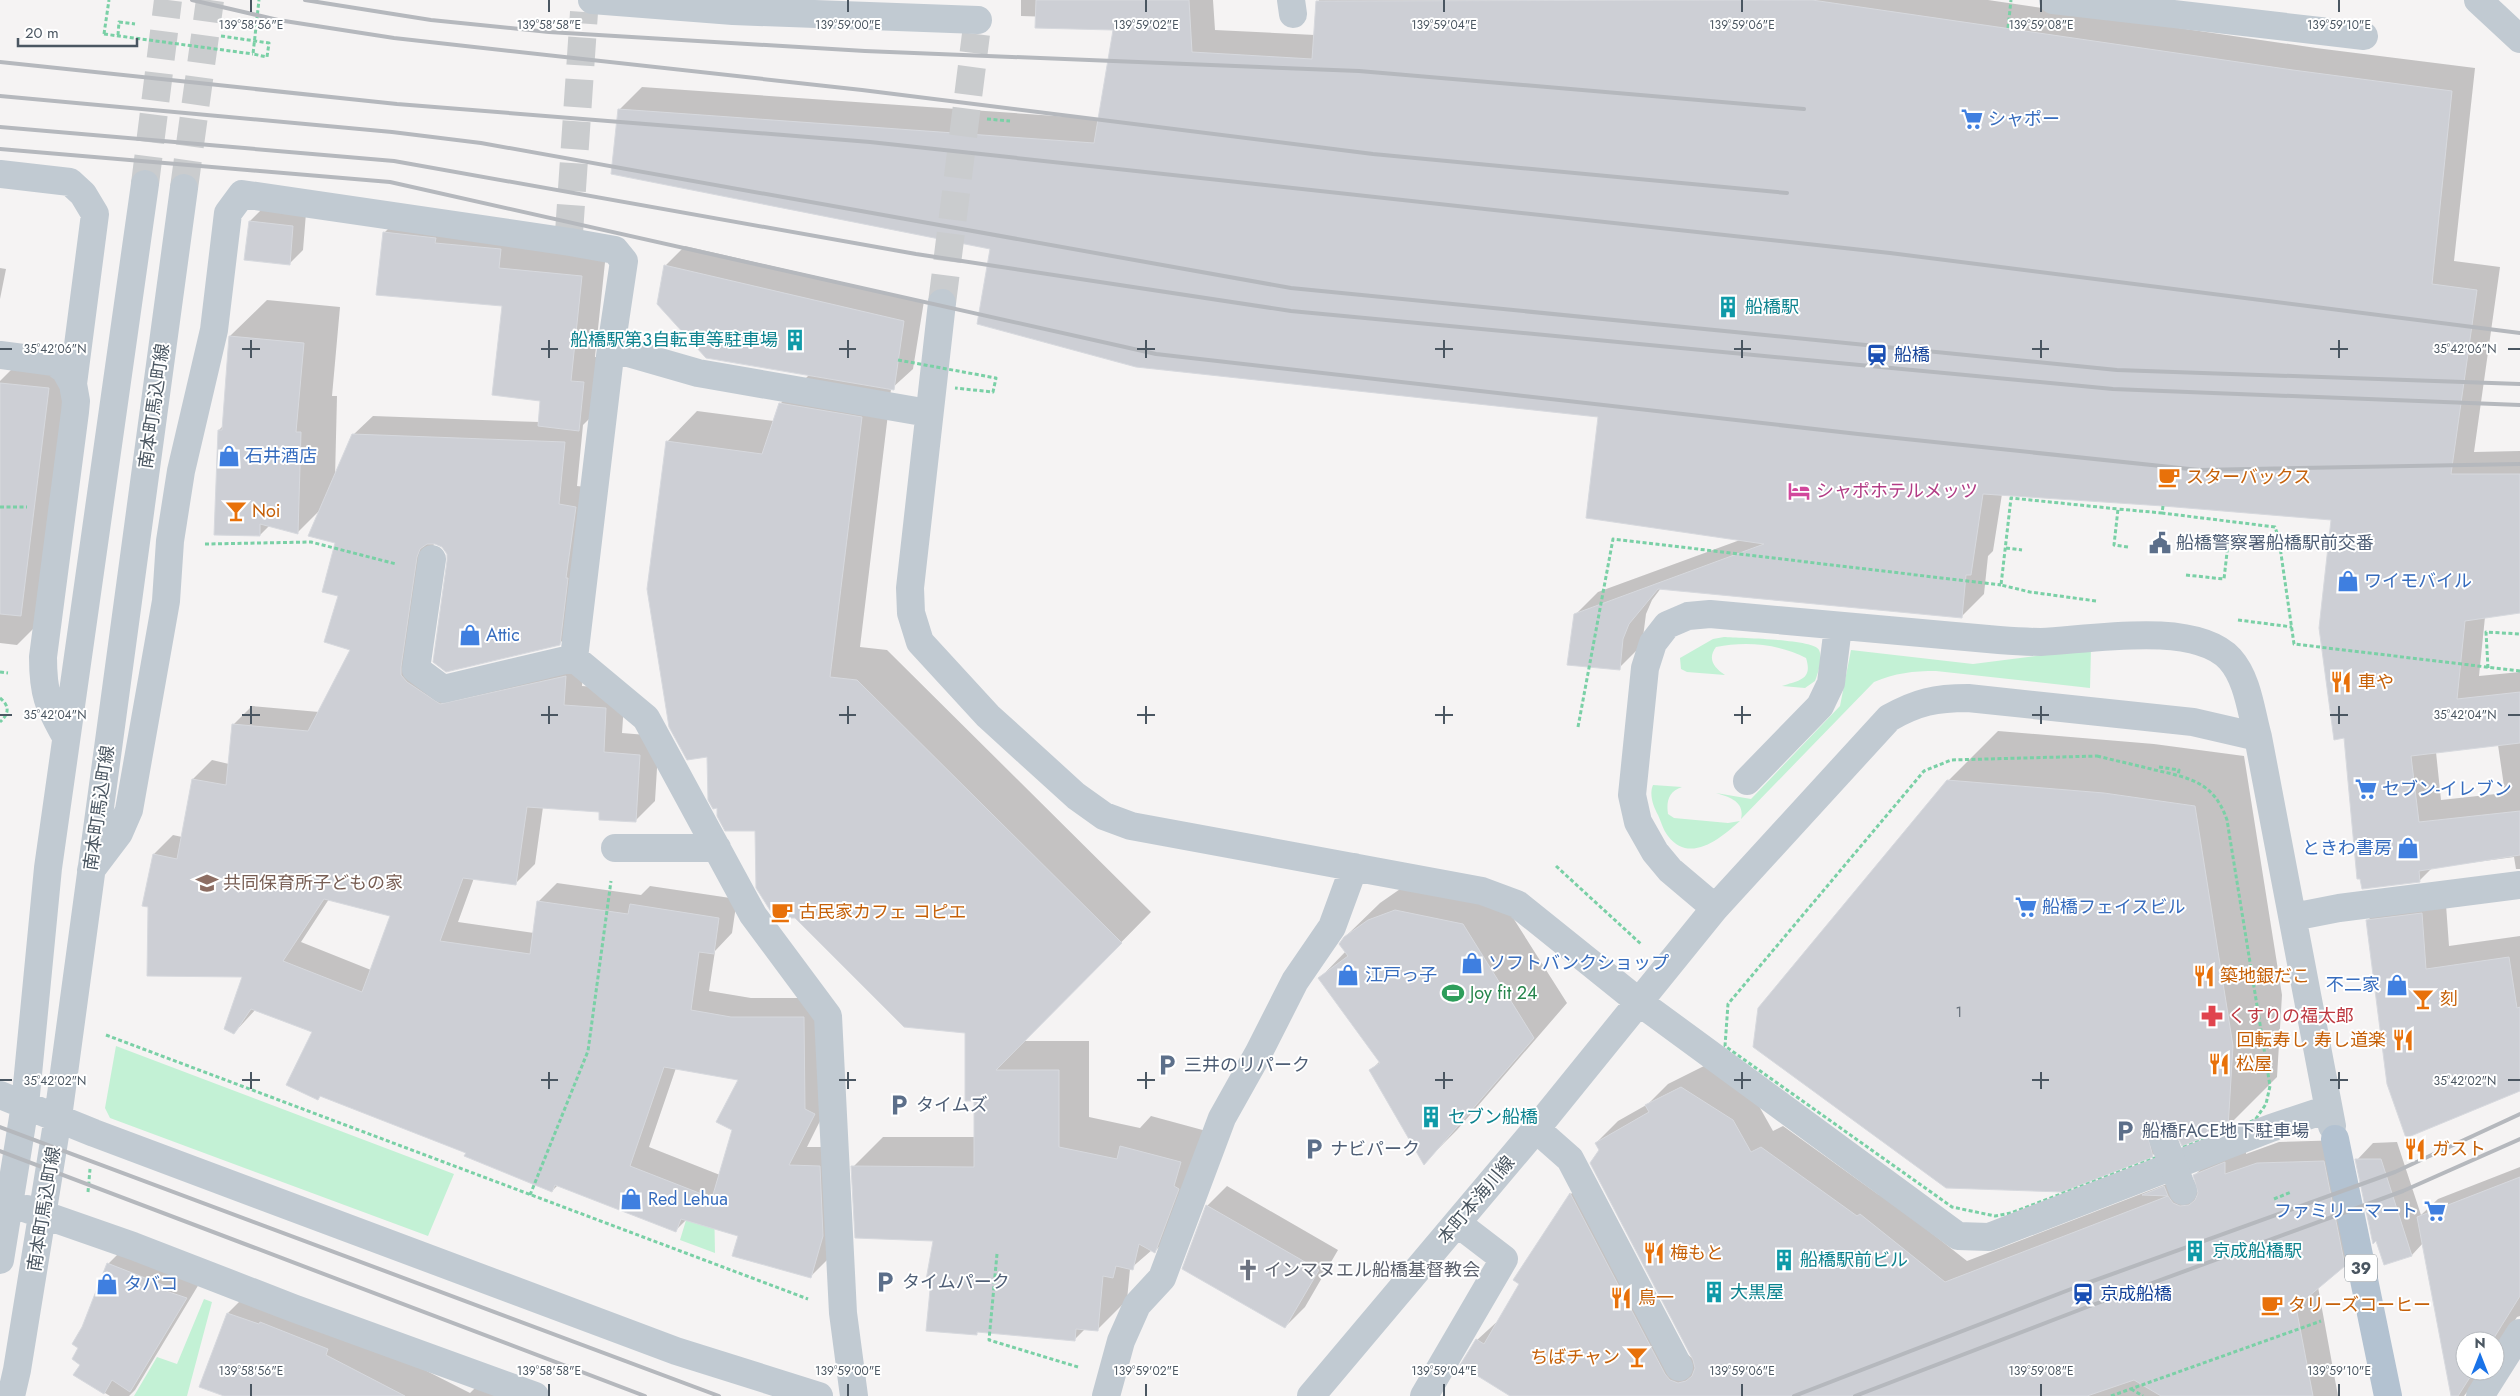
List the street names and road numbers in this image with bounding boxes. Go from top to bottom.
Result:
street label: 南本町馬込町線 [132,342,176,470]
street label: 南本町馬込町線 [77,744,121,872]
street label: 南本町馬込町線 [21,1145,67,1273]
street label: 本町本海川線 [1431,1150,1521,1250]
road number: 39 [2345,1254,2377,1282]

